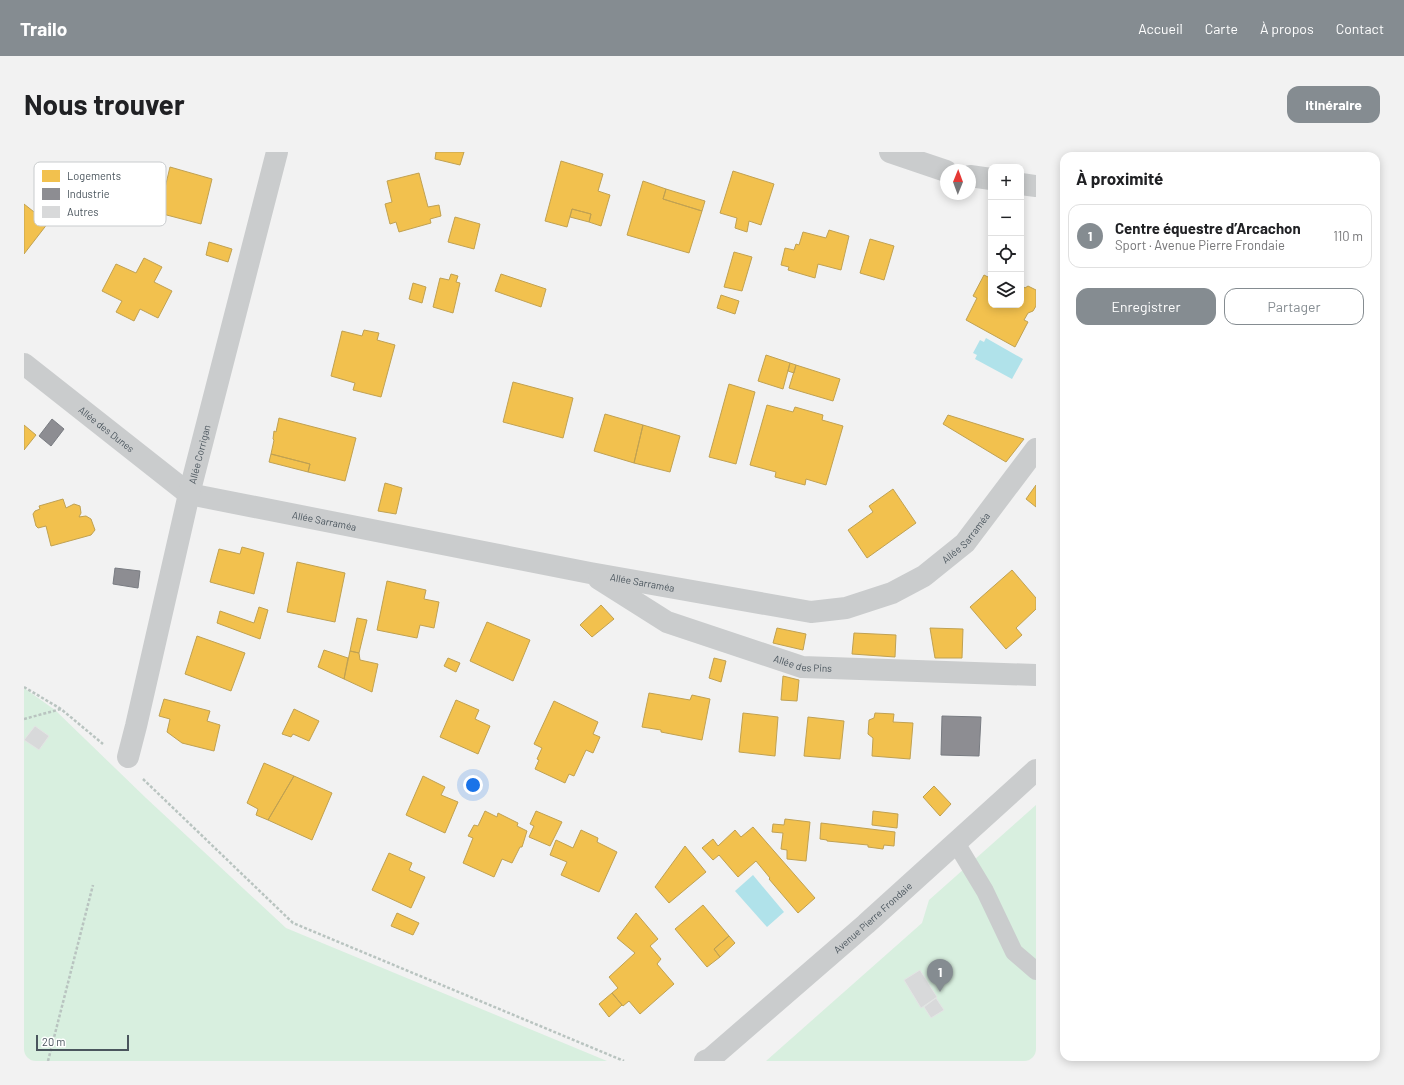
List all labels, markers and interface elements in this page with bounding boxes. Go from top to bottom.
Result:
text: Trailo [20,17,67,40]
text: Accueil [1138,20,1183,37]
text: Carte [1205,20,1238,37]
text: À propos [1260,20,1314,37]
text: Contact [1336,20,1384,37]
button: Itinéraire [1287,86,1380,123]
text: Nous trouver [24,87,185,121]
legend [34,162,166,226]
north arrow [940,164,976,200]
map controls [988,164,1024,308]
button: + [988,164,1024,200]
text: À proximité [1076,168,1163,188]
text: Logements [67,169,121,182]
text: Industrie [67,187,110,200]
button: − [988,200,1024,236]
text: Autres [67,205,99,218]
text: Centre équestre d’Arcachon [1115,219,1301,237]
text: 1 [1088,228,1092,244]
text: 110 m [1333,228,1363,244]
button: locate [988,236,1024,272]
text: Sport · Avenue Pierre Frondaie [1115,237,1285,253]
button: layers [988,272,1024,308]
button: Enregistrer [1076,288,1216,325]
button: Partager [1224,288,1364,325]
street label: Allée des Dunes [76,403,137,455]
street label: Allée Corrigan [186,423,213,485]
street label: Allée Sarraméa [291,508,358,533]
street label: Allée Sarraméa [939,510,992,565]
street label: Allée Sarraméa [609,571,676,594]
street label: Allée des Pins [772,652,832,674]
your location [463,775,483,795]
street label: Avenue Pierre Frondaie [831,880,914,955]
pin: 1 [927,959,953,992]
scale bar [36,1033,129,1052]
text: 20 m [42,1035,65,1048]

